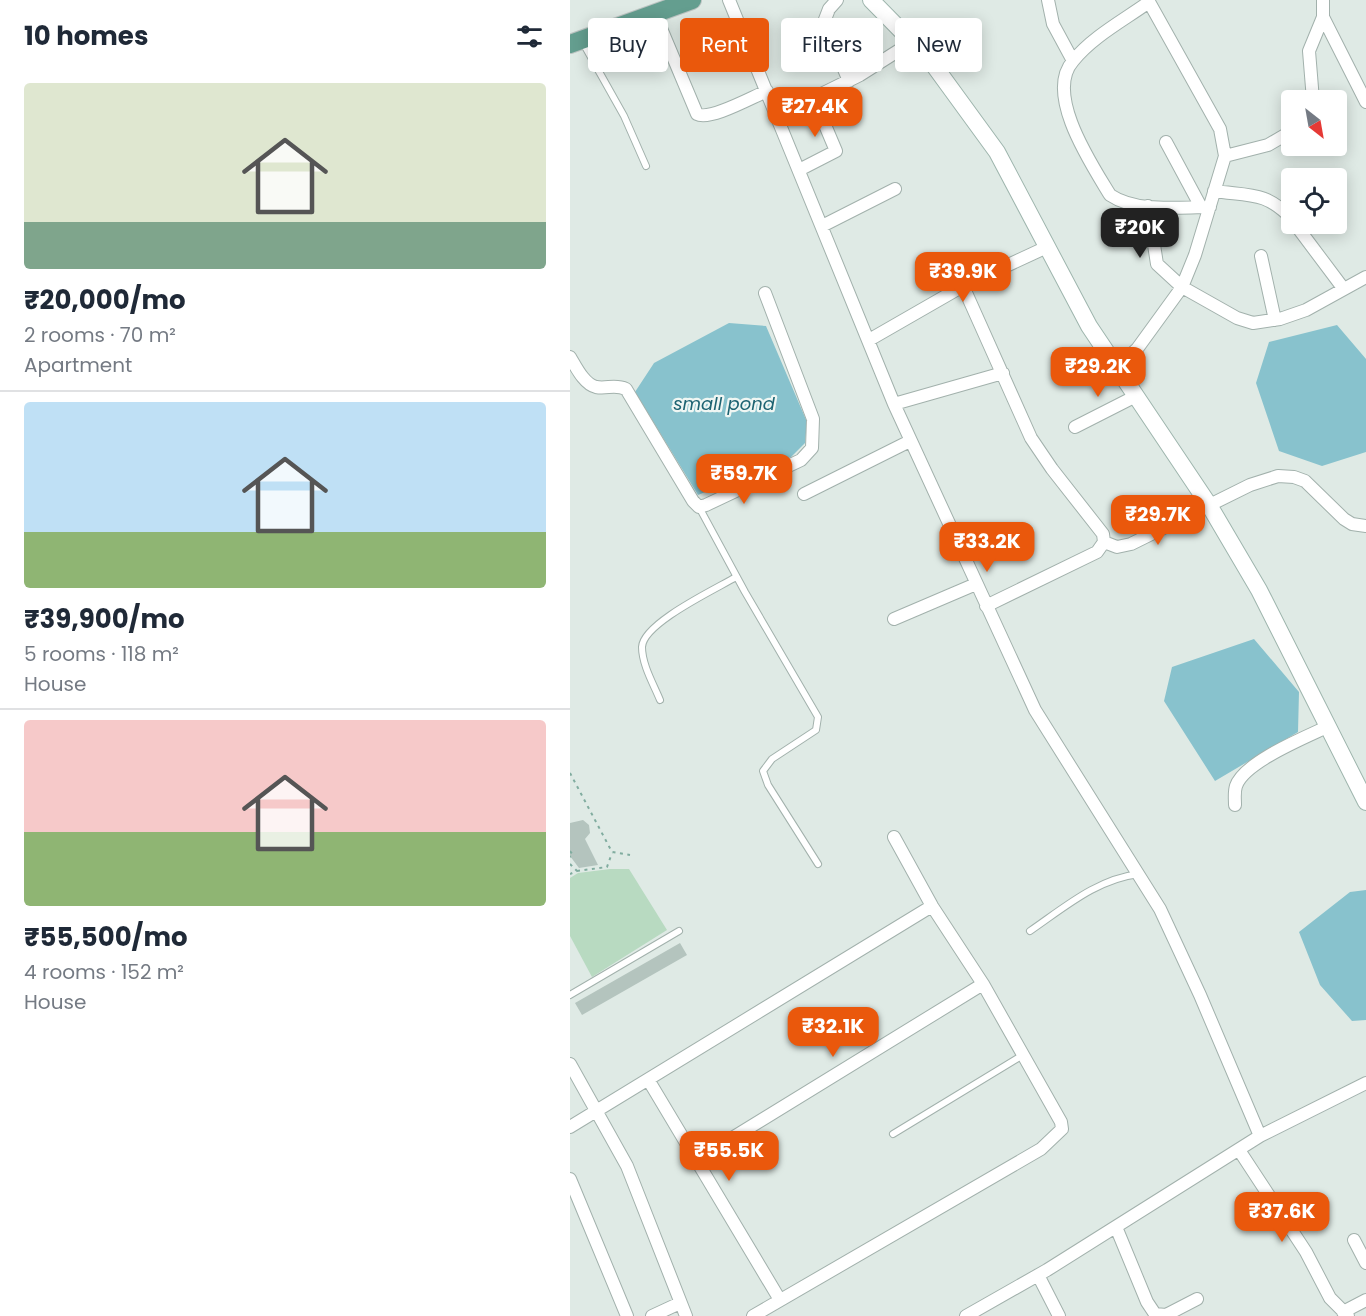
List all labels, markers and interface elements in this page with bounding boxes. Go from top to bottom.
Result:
text: 10 homes [24,18,148,54]
chip: Buy [588,18,668,72]
chip: Rent [680,18,769,72]
chip: Filters [781,18,883,72]
chip: New [895,18,982,72]
icon: filters [513,20,546,53]
pin: ₹27.4K [766,87,864,138]
north arrow [1281,90,1347,156]
map controls [1281,90,1347,234]
text: ₹27.4K [781,92,849,120]
icon: home [231,122,339,230]
button: locate [1281,168,1347,234]
pin: ₹20K [1104,208,1176,259]
text: ₹20K [1115,213,1165,241]
pin: ₹39.9K [914,252,1012,303]
text: ₹39.9K [929,257,997,285]
text: ₹20,000/mo [24,282,186,318]
text: 2 rooms · 70 m² [24,321,176,349]
pin: ₹29.2K [1049,347,1147,398]
text: Apartment [24,351,132,379]
text: ₹29.2K [1065,352,1131,380]
water label: small pond [673,391,776,416]
icon: home [231,441,339,549]
pin: ₹59.7K [695,454,793,505]
text: ₹59.7K [710,459,778,487]
pin: ₹29.7K [1109,495,1207,546]
text: ₹29.7K [1125,500,1191,528]
pin: ₹33.2K [938,522,1036,573]
text: ₹33.2K [953,527,1021,555]
text: ₹39,900/mo [24,601,185,637]
text: 5 rooms · 118 m² [24,640,179,668]
text: House [24,670,86,698]
icon: home [231,759,339,867]
text: ₹55,500/mo [24,919,188,955]
text: 4 rooms · 152 m² [24,958,184,986]
text: House [24,988,86,1016]
pin: ₹32.1K [784,1007,882,1058]
text: ₹32.1K [802,1012,864,1040]
pin: ₹55.5K [680,1131,778,1182]
text: ₹55.5K [694,1136,764,1164]
pin: ₹37.6K [1233,1192,1331,1243]
text: ₹37.6K [1248,1197,1316,1225]

